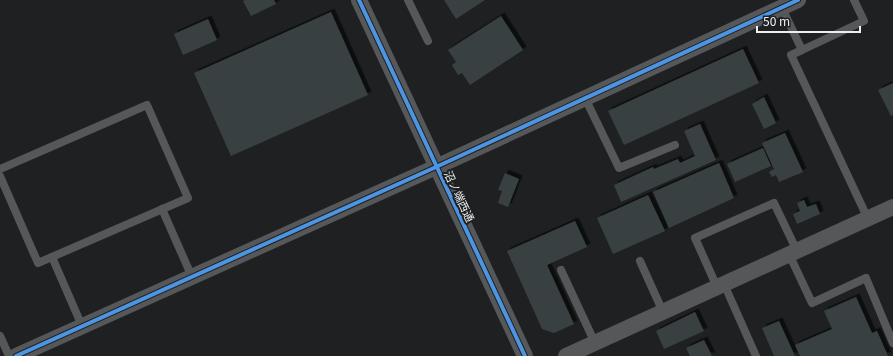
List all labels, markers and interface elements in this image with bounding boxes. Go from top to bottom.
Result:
scale bar [757,8,860,34]
text: 50 m [763,12,790,29]
street label: 沼ノ端西通 [441,168,479,224]

